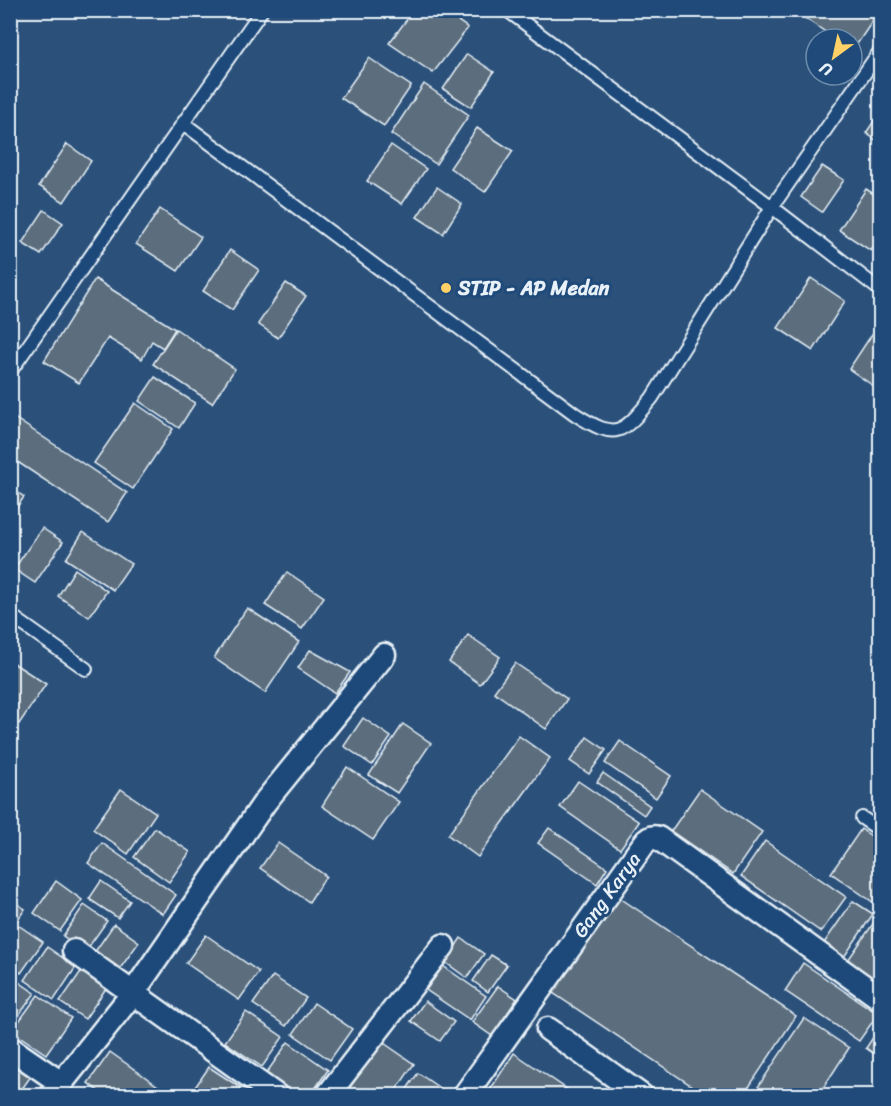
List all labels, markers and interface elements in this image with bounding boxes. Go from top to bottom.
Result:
north arrow [804,27,864,87]
text: U [813,53,838,84]
place label: STIP - AP Medan [457,271,610,306]
marker: STIP - AP Medan [439,281,453,295]
street label: Gang Karya [564,845,650,945]

